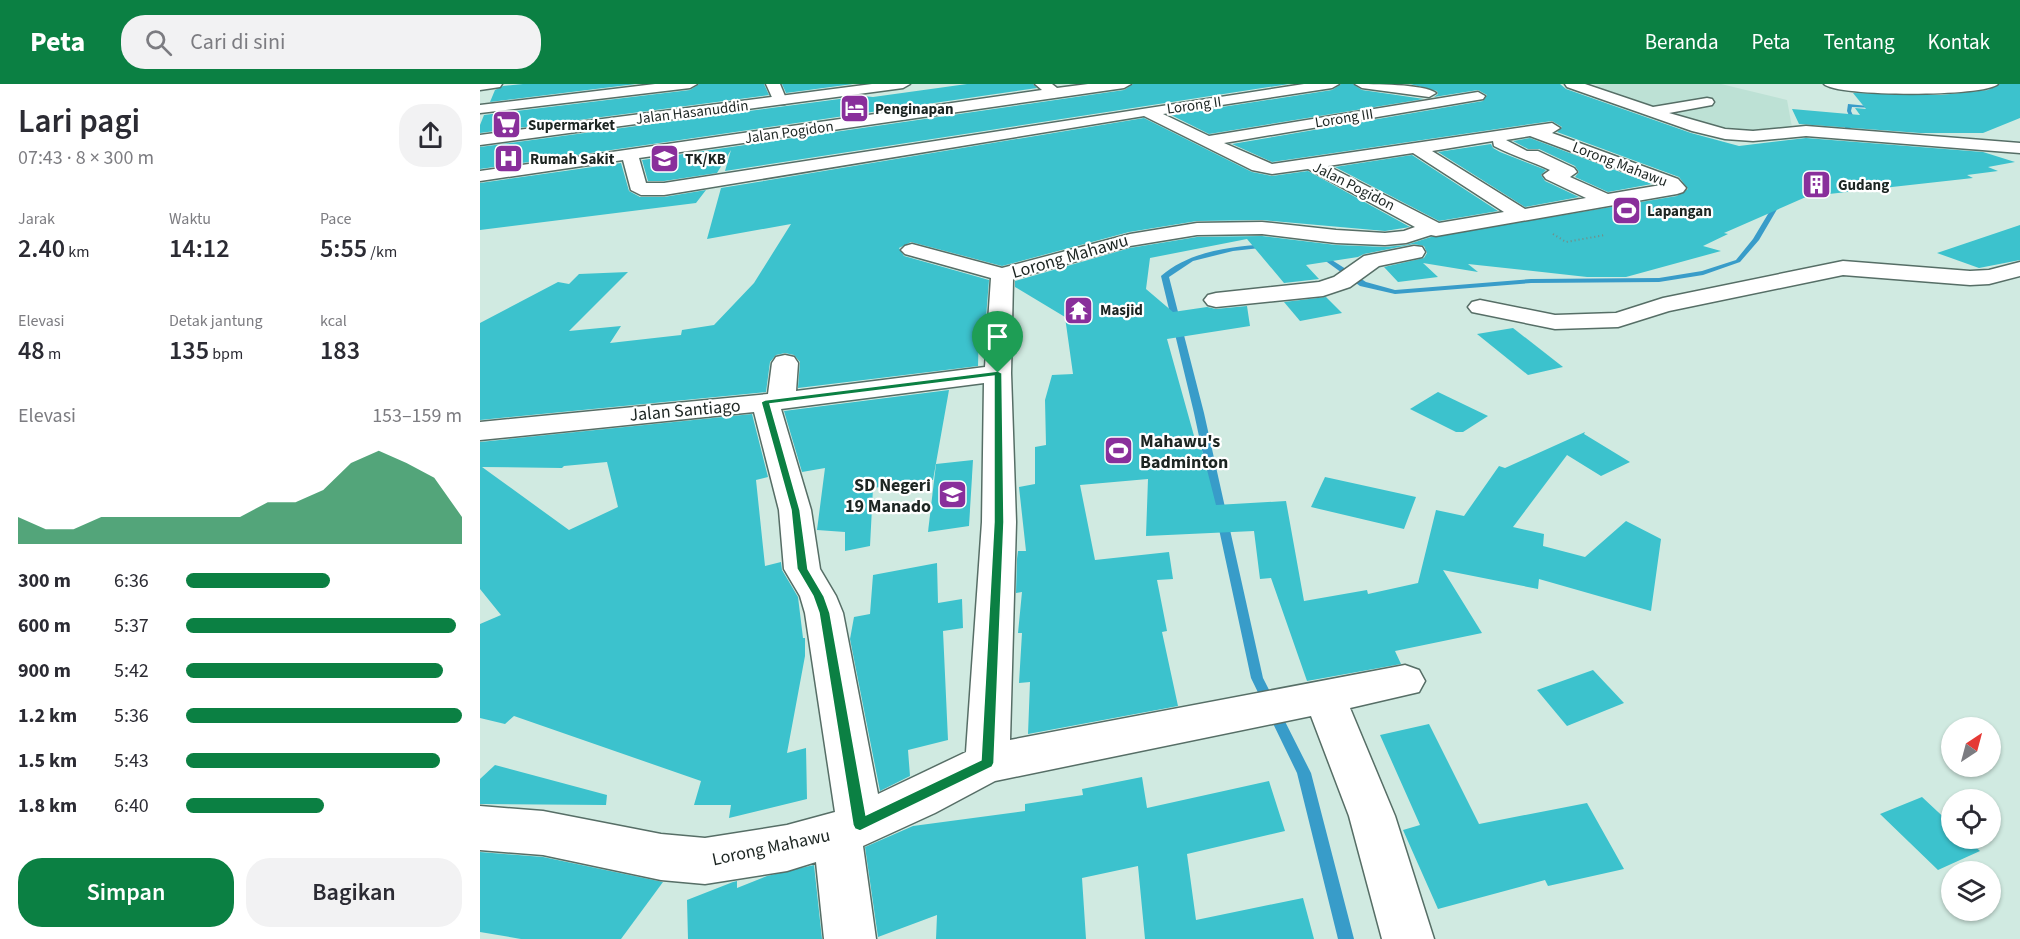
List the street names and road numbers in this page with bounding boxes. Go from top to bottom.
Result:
street label: Lorong II [1165,91,1223,120]
street label: Jalan Hasanuddin [634,95,750,130]
street label: Lorong III [1313,104,1375,133]
street label: Jalan Pogidon [743,116,835,149]
street label: Lorong Mahawu [1569,137,1670,192]
street label: Jalan Pogidon [1309,157,1398,216]
street label: Lorong Mahawu [1009,228,1131,285]
street label: Jalan Santiago [628,393,742,428]
street label: Lorong Mahawu [710,823,833,872]

